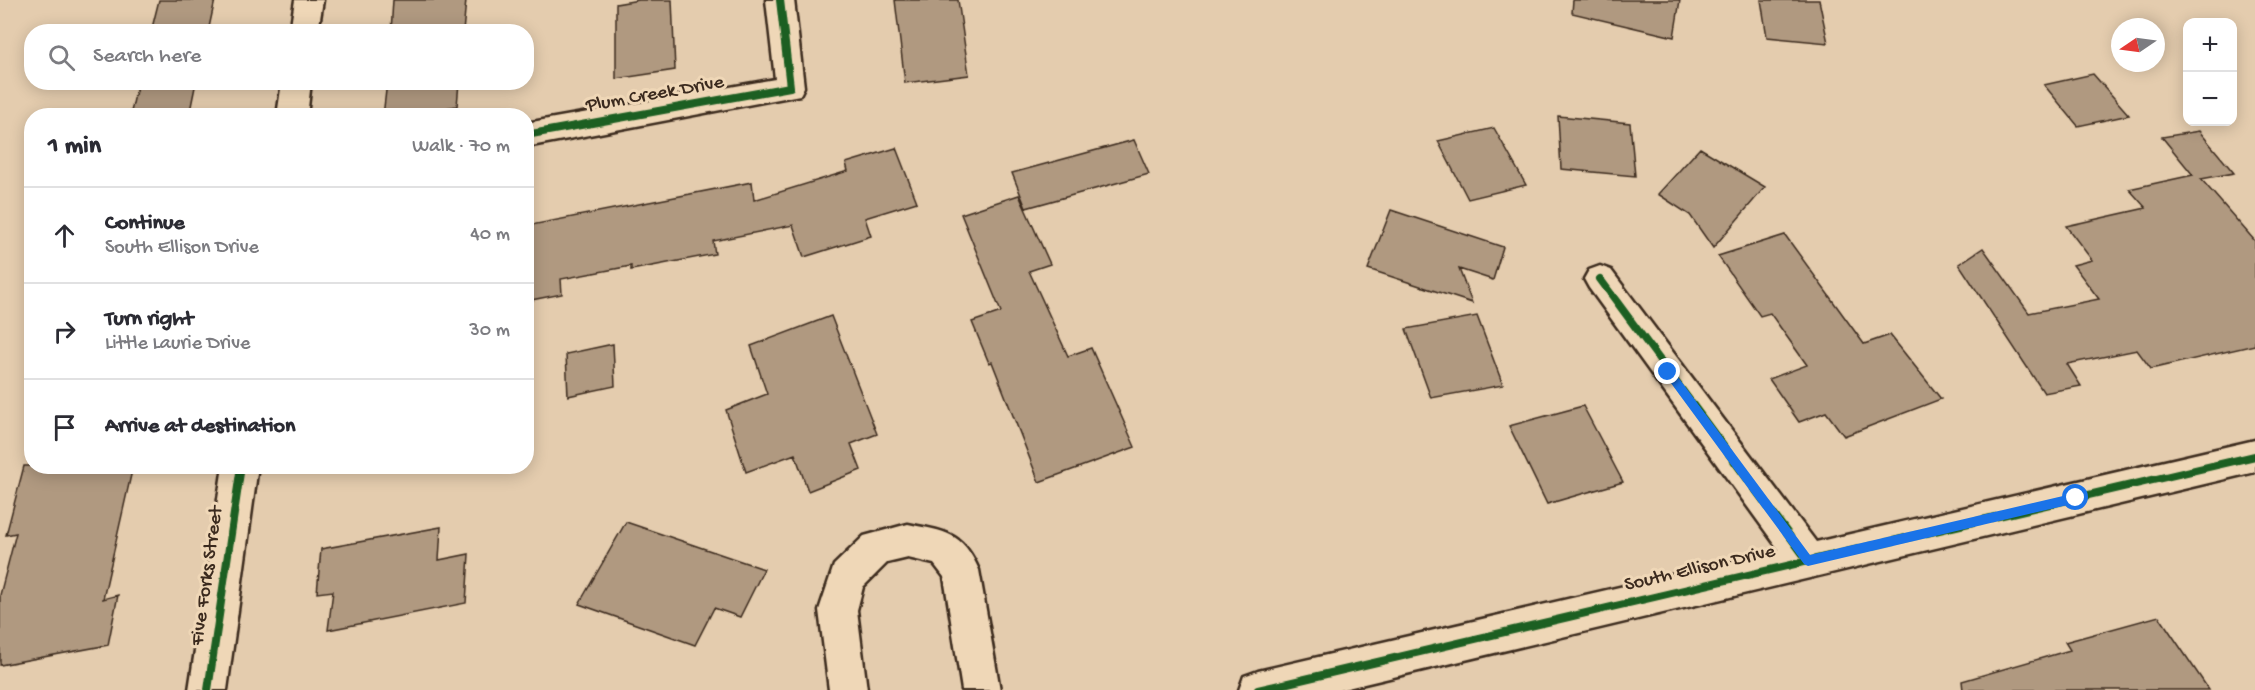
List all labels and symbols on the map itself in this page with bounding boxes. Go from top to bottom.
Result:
north arrow [2111,18,2165,72]
street label: Plum Creek Drive [583,71,726,119]
route end [1654,358,1680,384]
route start [2062,484,2088,510]
street label: Five Forks Street [187,503,229,648]
street label: South Ellison Drive [1622,540,1778,598]

